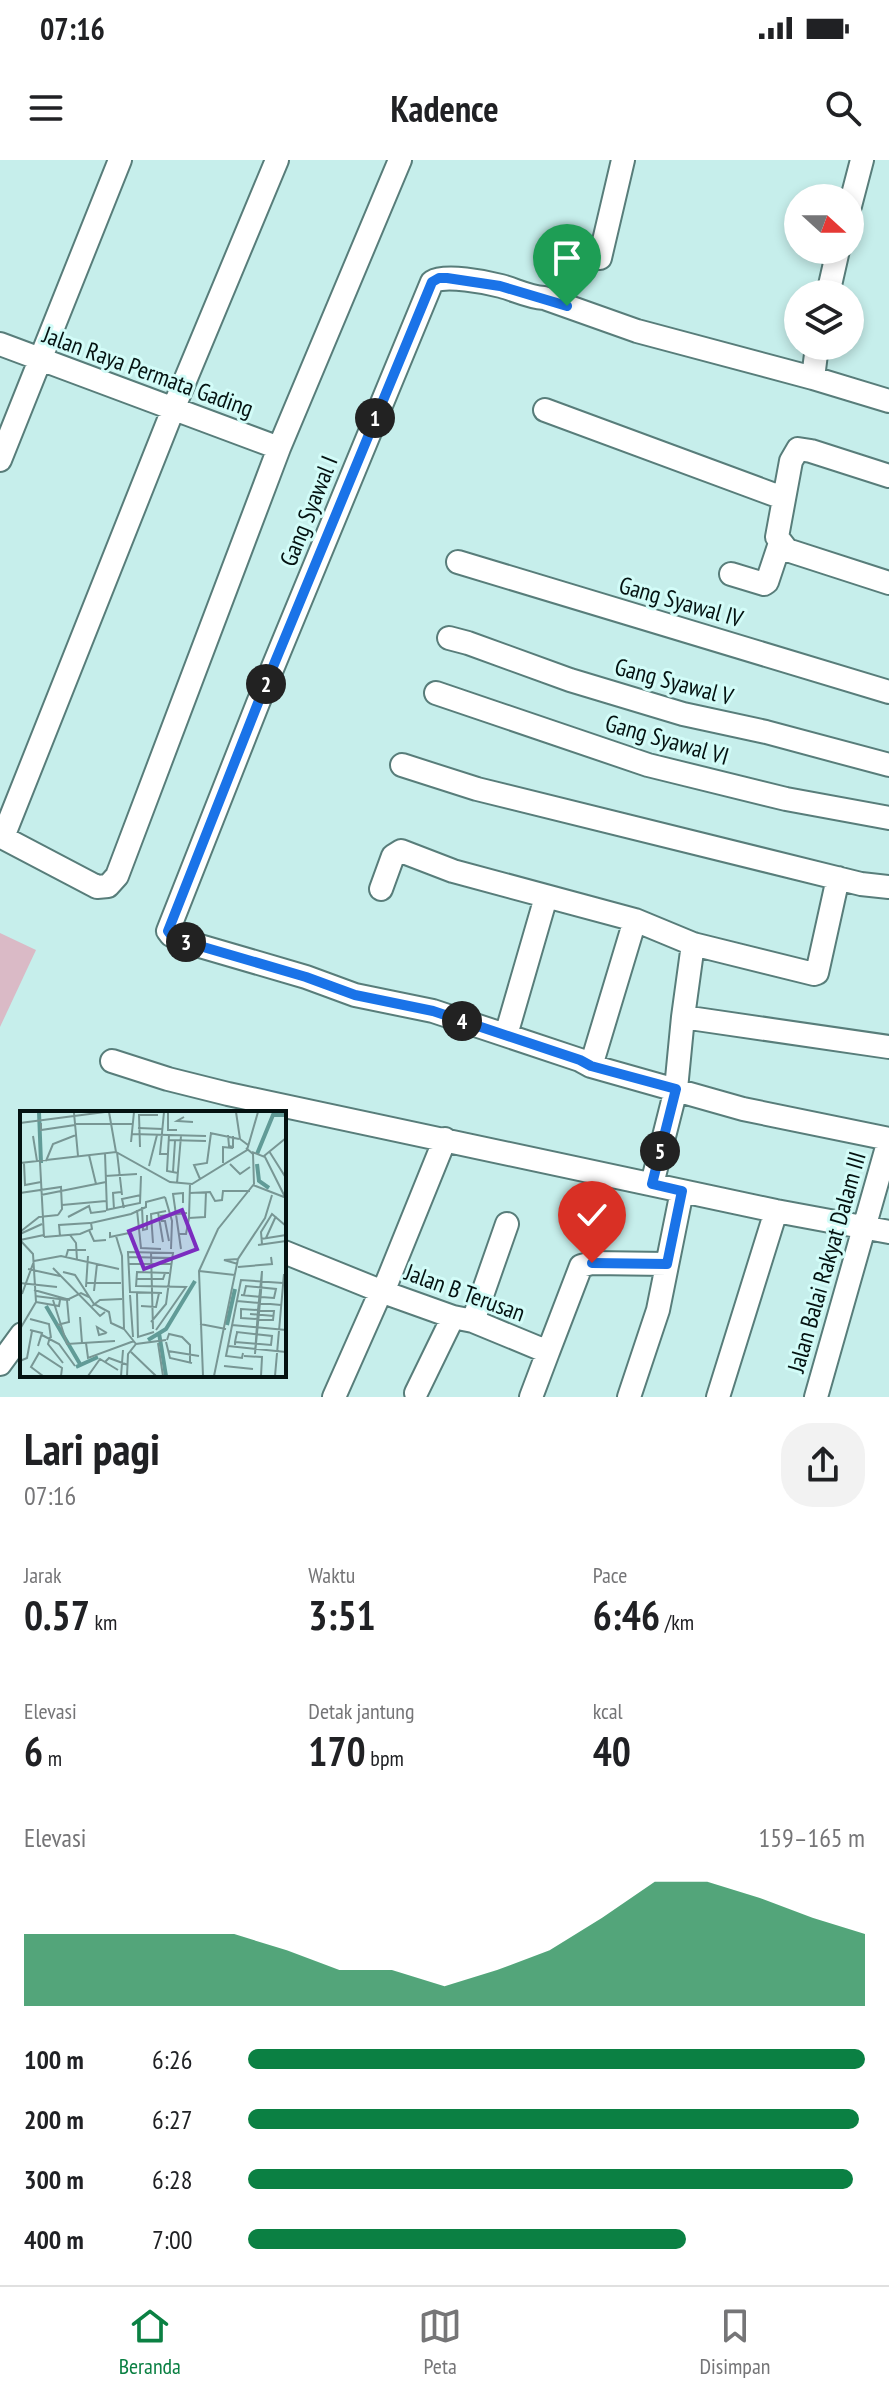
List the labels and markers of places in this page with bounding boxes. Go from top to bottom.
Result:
pin [533,224,601,306]
pin: 1 [355,398,395,438]
pin: 2 [246,664,286,704]
pin: 3 [166,922,206,962]
pin: 4 [442,1001,482,1041]
pin: 5 [640,1131,680,1171]
pin [558,1181,626,1263]

